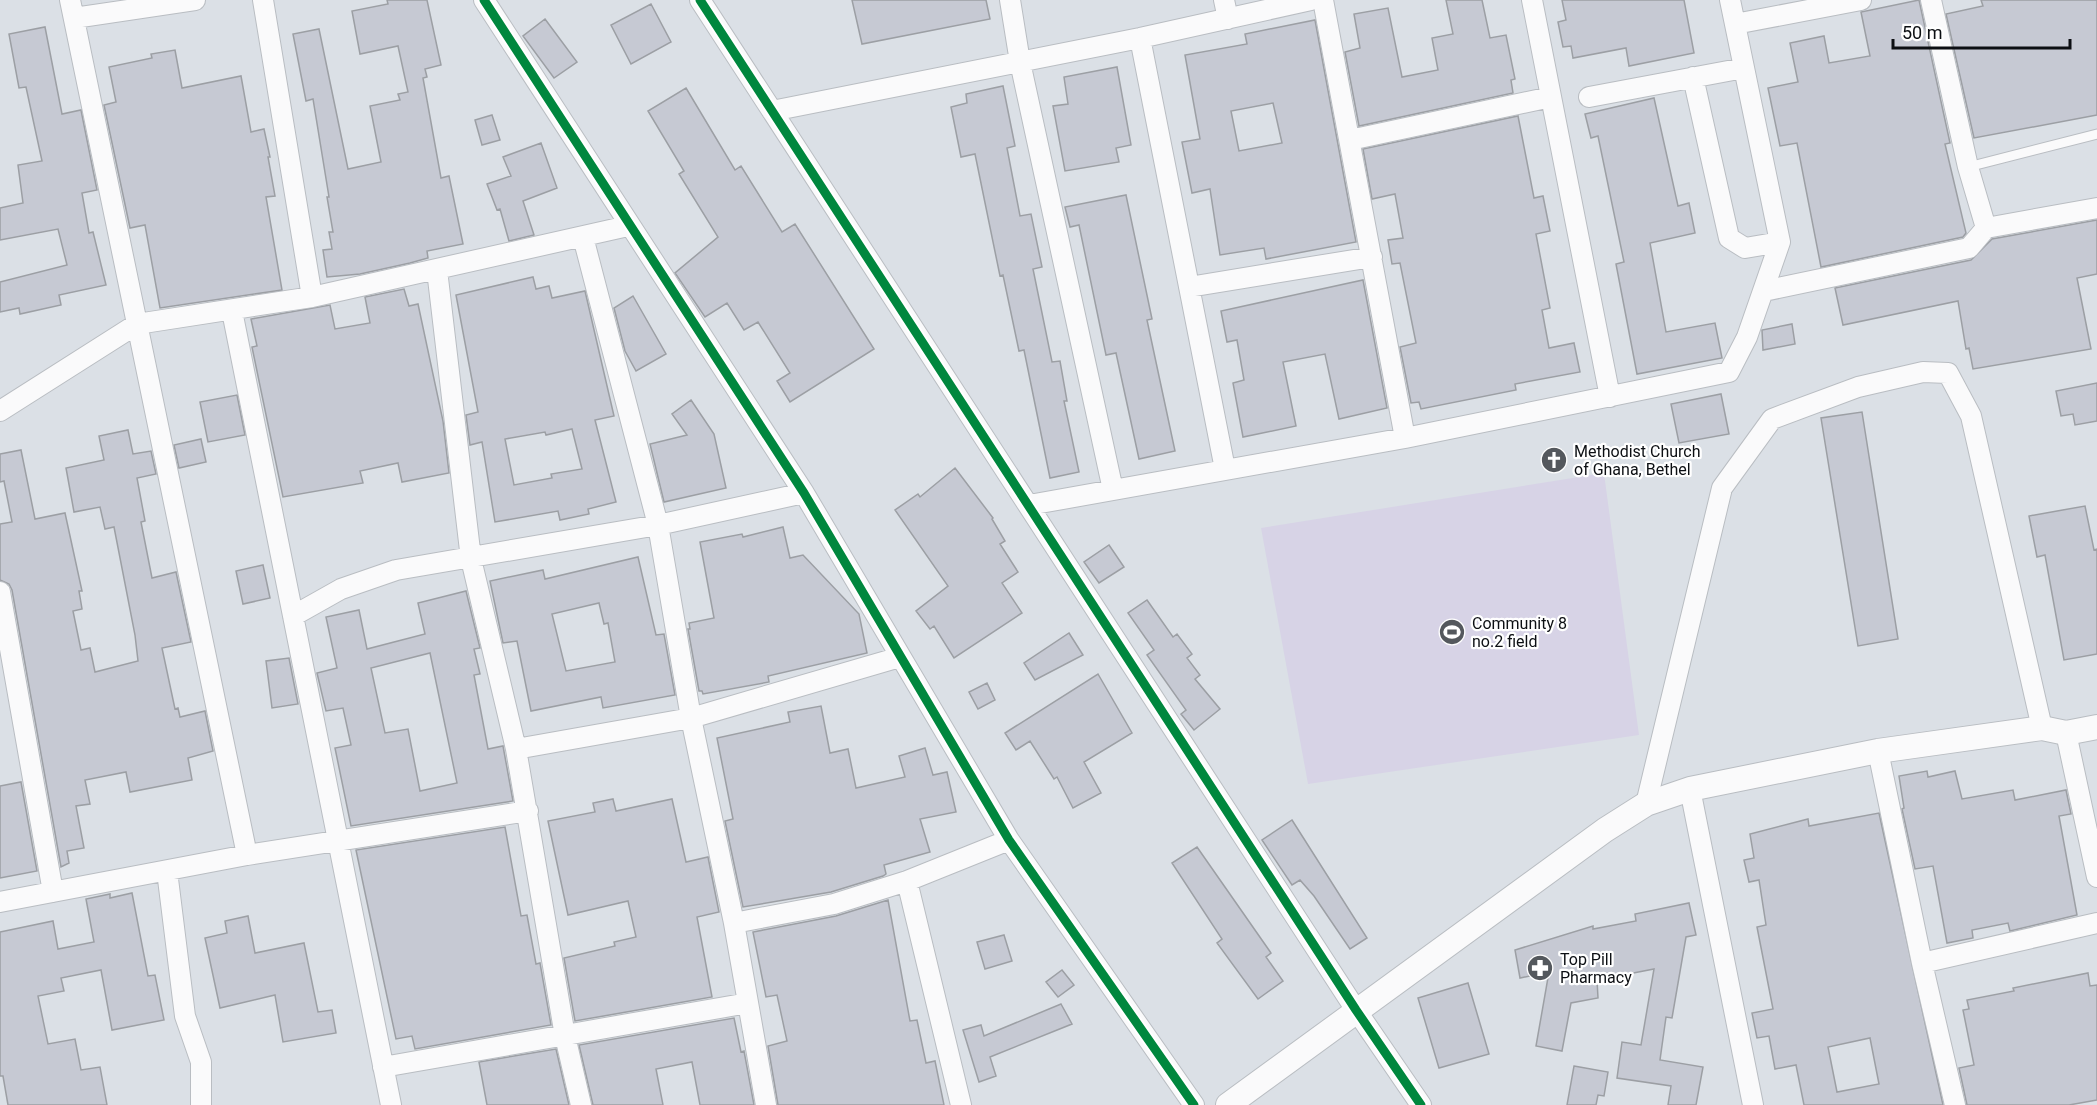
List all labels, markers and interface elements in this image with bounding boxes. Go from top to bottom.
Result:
scale bar [1893,12,2070,50]
text: 50 m [1902,22,1942,43]
place label: Methodist Church of Ghana, Bethel [1574,442,1701,479]
church icon: Methodist Church of Ghana, Bethel [1539,445,1569,475]
place label: Community 8 no.2 field [1472,614,1567,651]
sports icon: Community 8 no.2 field [1437,617,1467,647]
place label: Top Pill Pharmacy [1560,950,1632,987]
pharmacy icon: Top Pill Pharmacy [1525,953,1555,983]

